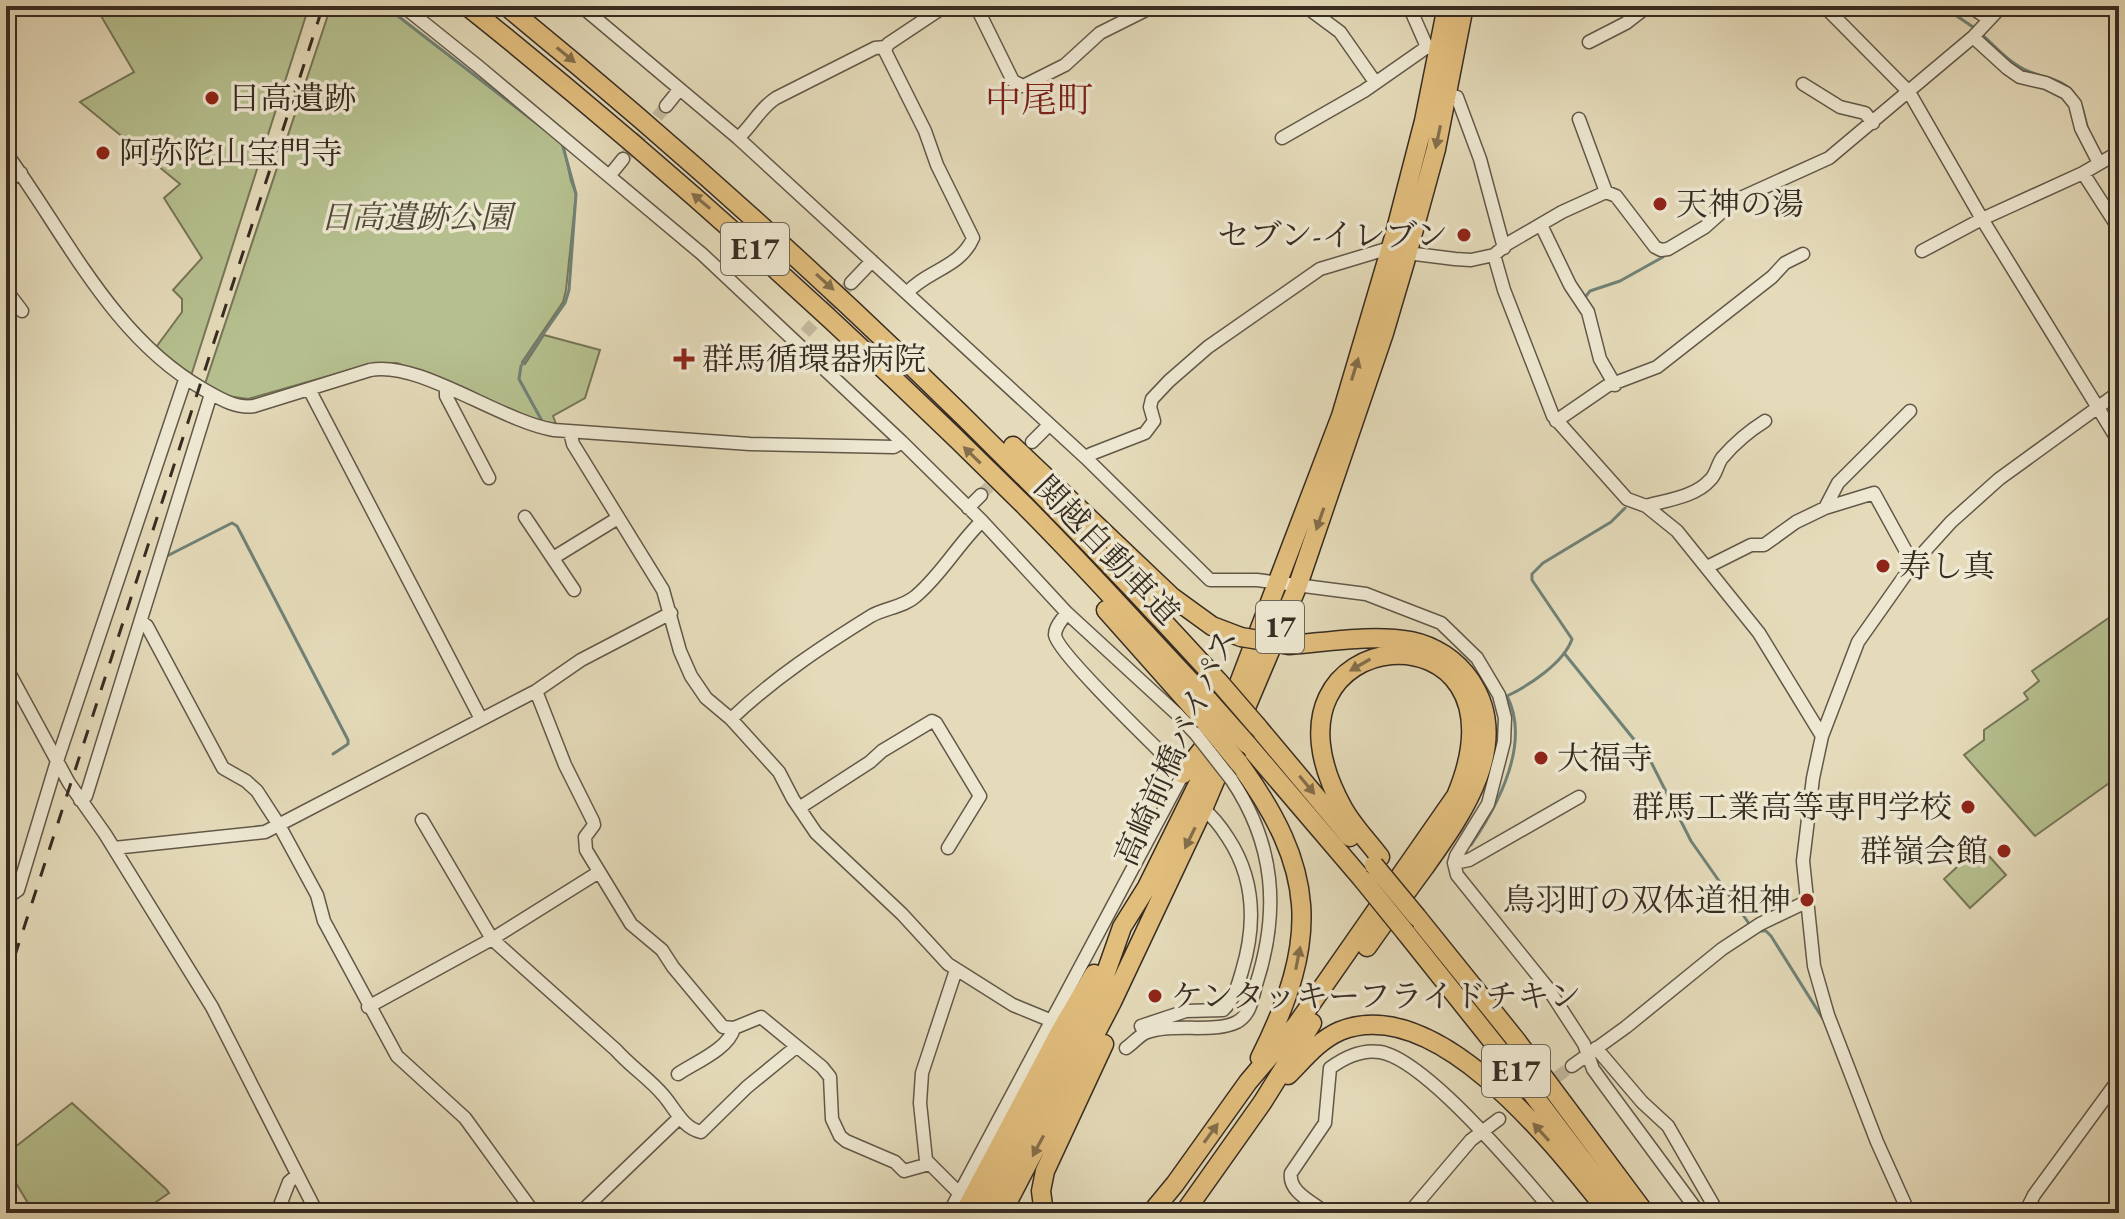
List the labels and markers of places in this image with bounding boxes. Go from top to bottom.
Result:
place label: 日高遺跡 [228,77,356,119]
marker: 日高遺跡 [203,89,221,107]
place label: 阿弥陀山宝門寺 [119,132,343,174]
marker: 阿弥陀山宝門寺 [94,144,112,162]
place label: 天神の湯 [1676,183,1804,225]
marker: 天神の湯 [1651,195,1669,213]
place label: セブン-イレブン [1218,214,1448,256]
marker: セブン-イレブン [1455,226,1473,244]
place label: 群馬循環器病院 [702,338,926,380]
marker: 群馬循環器病院 [673,348,695,370]
place label: 寿し真 [1899,545,1995,587]
marker: 寿し真 [1874,557,1892,575]
place label: 大福寺 [1557,737,1653,779]
marker: 大福寺 [1532,749,1550,767]
place label: 群馬工業高等専門学校 [1632,786,1952,828]
marker: 群馬工業高等専門学校 [1959,798,1977,816]
place label: 群嶺会館 [1860,830,1988,872]
marker: 群嶺会館 [1995,842,2013,860]
place label: 鳥羽町の双体道祖神 [1503,879,1791,921]
marker: 鳥羽町の双体道祖神 [1798,891,1816,909]
place label: ケンタッキーフライドチキン [1171,975,1581,1017]
marker: ケンタッキーフライドチキン [1146,987,1164,1005]

